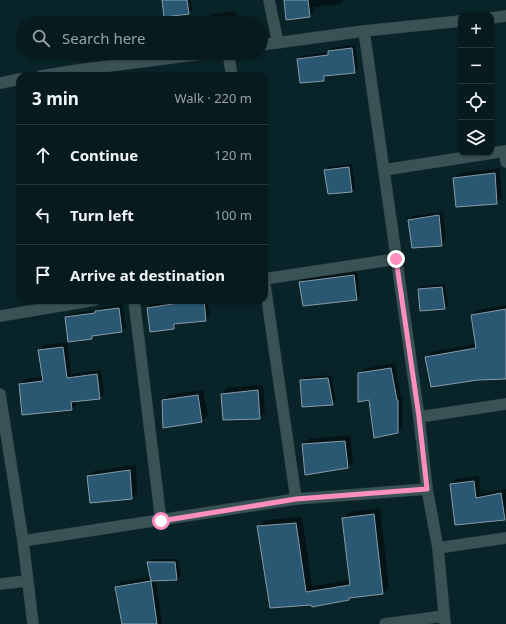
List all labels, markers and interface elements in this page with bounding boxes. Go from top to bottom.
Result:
map controls [458,12,494,156]
button: + [458,12,494,48]
search box [16,16,268,60]
icon: search [30,27,52,49]
text: Search here [62,28,145,48]
button: − [458,48,494,84]
button: locate [458,84,494,120]
text: 3 min [32,87,79,110]
text: Walk · 220 m [174,89,252,107]
button: layers [458,120,494,156]
icon: ahead [32,144,54,166]
text: Continue [70,145,138,165]
text: 120 m [214,146,252,164]
icon: left [32,204,54,226]
text: Turn left [70,205,134,225]
text: 100 m [214,206,252,224]
route end [387,250,405,268]
icon: arrive [32,264,54,286]
text: Arrive at destination [70,265,225,285]
route start [152,512,170,530]

